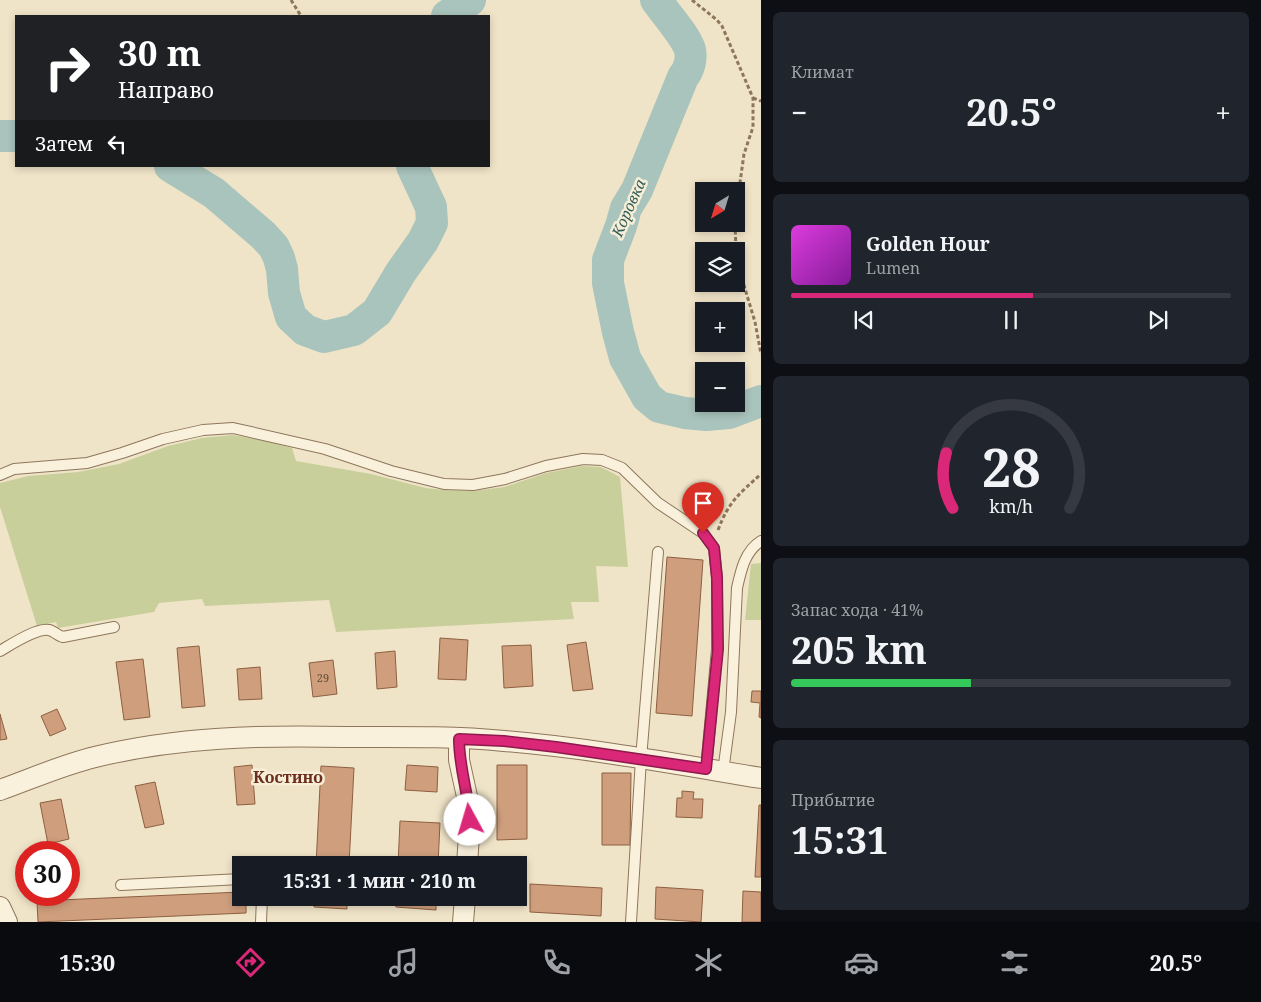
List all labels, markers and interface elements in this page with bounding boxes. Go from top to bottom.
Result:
text: 30 m [118,29,201,76]
icon: right [35,35,100,100]
text: Климат [791,61,854,83]
text: Направо [118,74,214,104]
text: 20.5° [966,85,1057,137]
text: − [791,93,807,131]
text: + [1215,93,1231,131]
icon: left [103,130,131,158]
text: Затем [35,131,93,157]
water label: Коровка [606,175,650,240]
north arrow [695,182,745,232]
map controls [695,182,745,412]
text: Golden Hour [866,231,990,257]
button: layers [695,242,745,292]
text: Lumen [866,257,920,279]
button: + [695,302,745,352]
icon: previous [850,306,878,334]
icon: pause [997,306,1025,334]
icon: next [1144,306,1172,334]
button: − [695,362,745,412]
text: 28 [982,431,1040,502]
pin [682,482,724,533]
icon: arrive [689,489,717,517]
text: km/h [989,494,1033,518]
text: Запас хода · 41% [791,599,923,621]
text: 205 km [791,623,927,675]
house number: 29 [317,670,329,685]
district label: Костино [253,766,323,788]
text: Прибытие [791,789,875,811]
position arrow [443,793,495,845]
text: 15:31 [791,813,888,865]
speed limit sign: 30 [15,841,80,906]
text: 15:31 · 1 мин · 210 m [283,868,476,894]
icon: directions [233,945,268,980]
icon: music [386,945,421,980]
icon: phone [539,945,574,980]
icon: climate [691,945,726,980]
icon: car [844,945,879,980]
icon: filters [997,945,1032,980]
text: 15:30 [59,947,115,977]
text: 20.5° [1150,947,1202,977]

